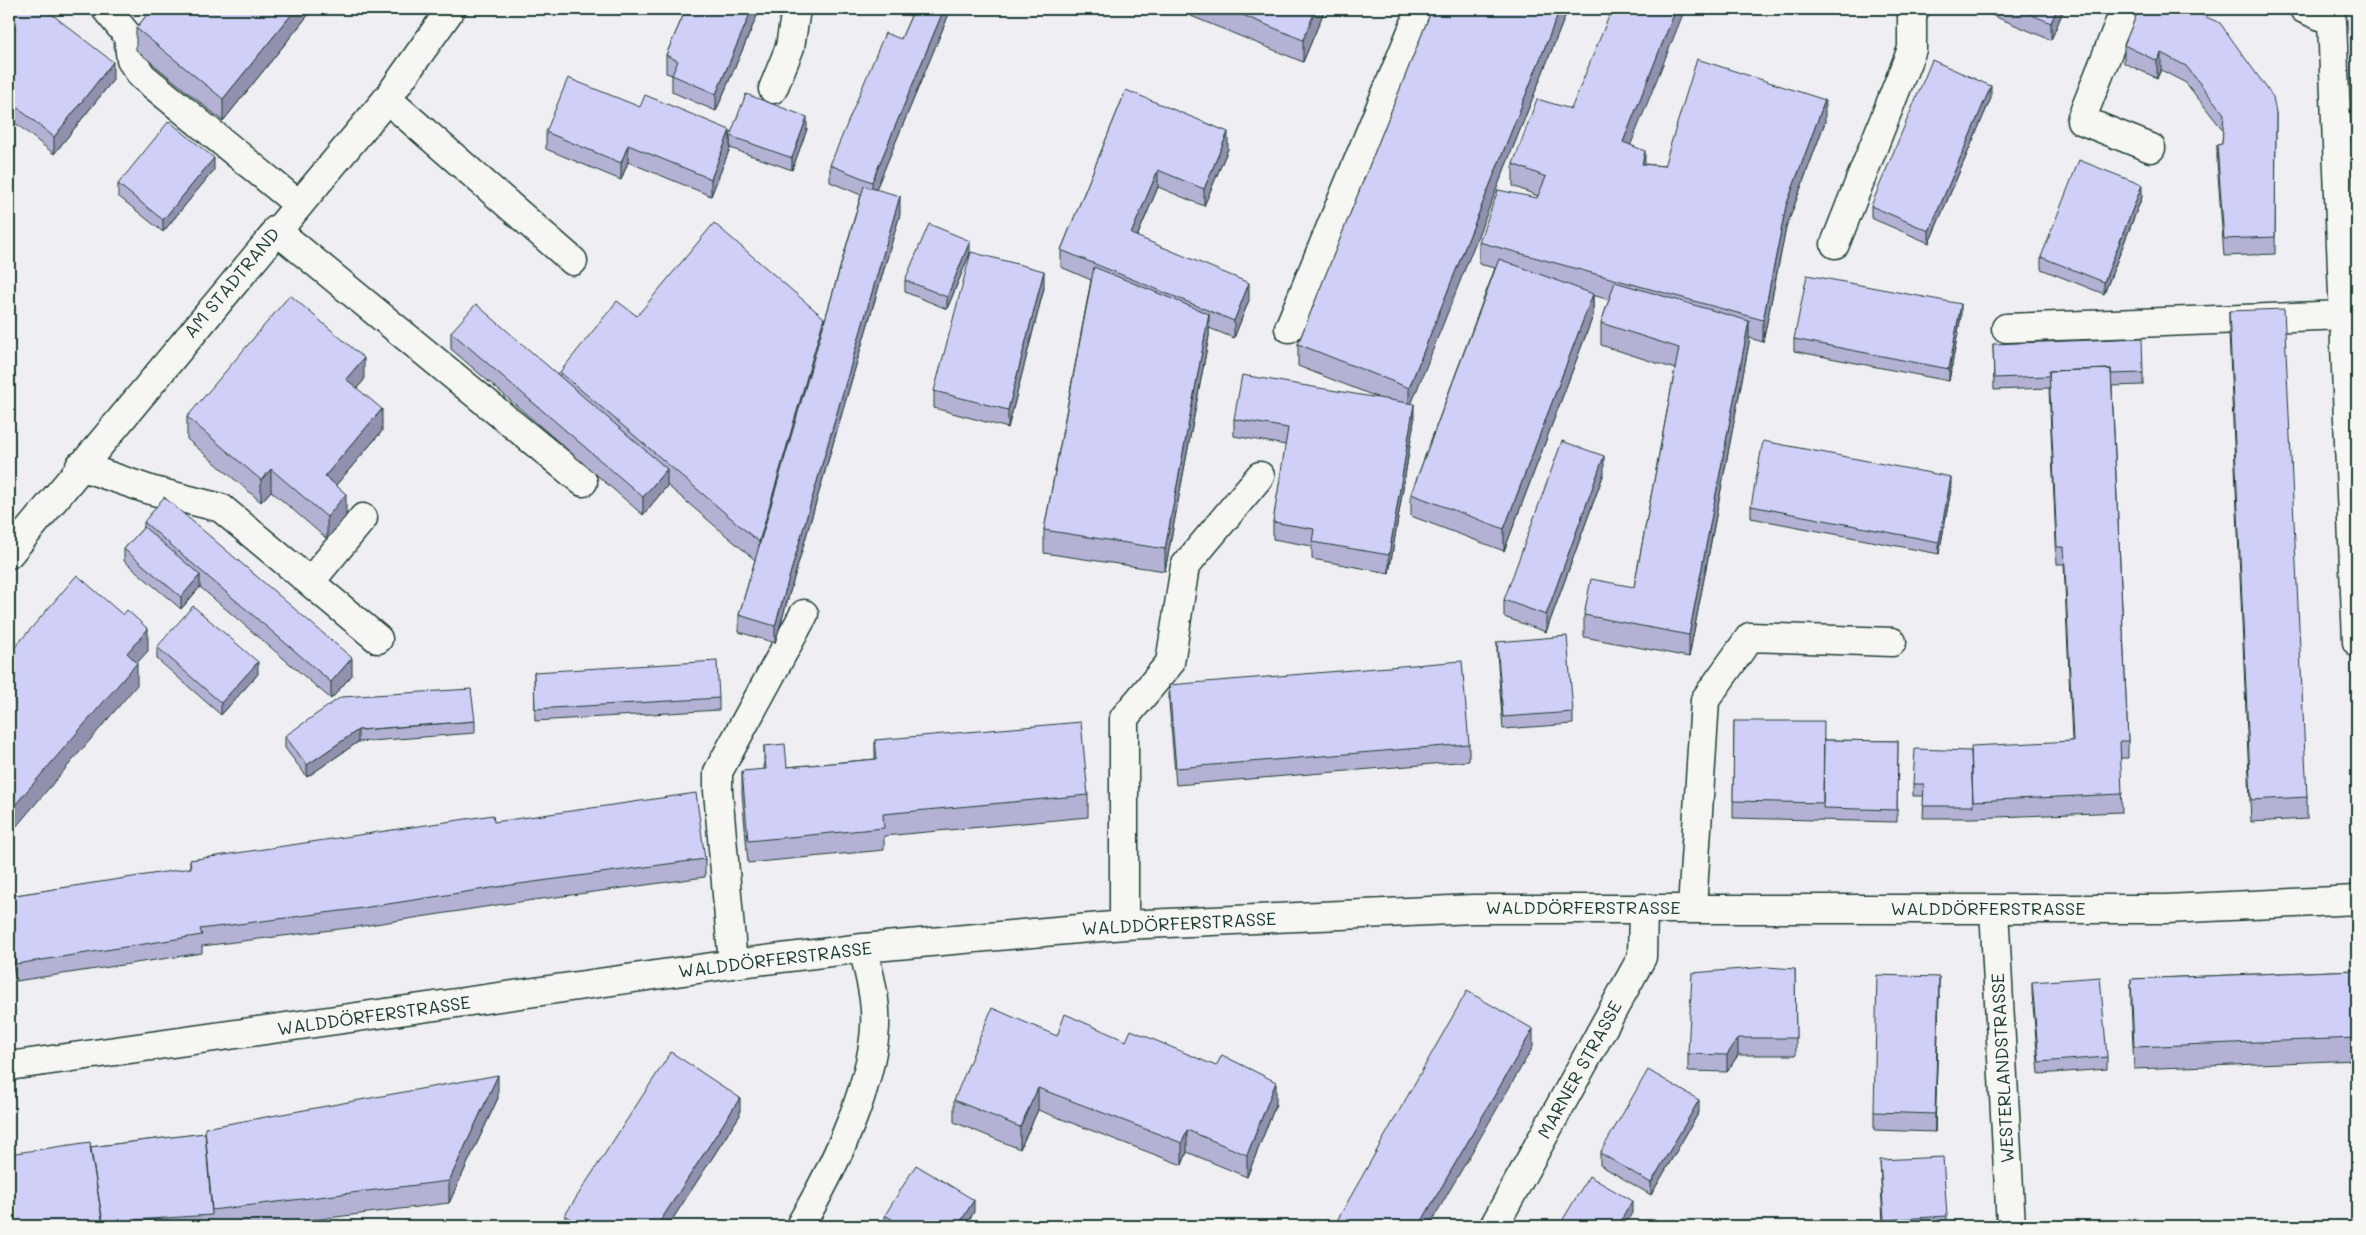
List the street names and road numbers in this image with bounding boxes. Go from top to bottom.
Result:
street label: AM STADTRAND [178,222,285,343]
street label: WALDDÖRFERSTRASSE [1486,895,1680,919]
street label: WALDDÖRFERSTRASSE [1891,896,2085,920]
street label: WALDDÖRFERSTRASSE [1081,906,1277,940]
street label: WALDDÖRFERSTRASSE [677,935,873,983]
street label: WESTERLANDSTRASSE [1985,972,2019,1164]
street label: WALDDÖRFERSTRASSE [276,990,472,1040]
street label: MARNER STRASSE [1531,996,1627,1143]

